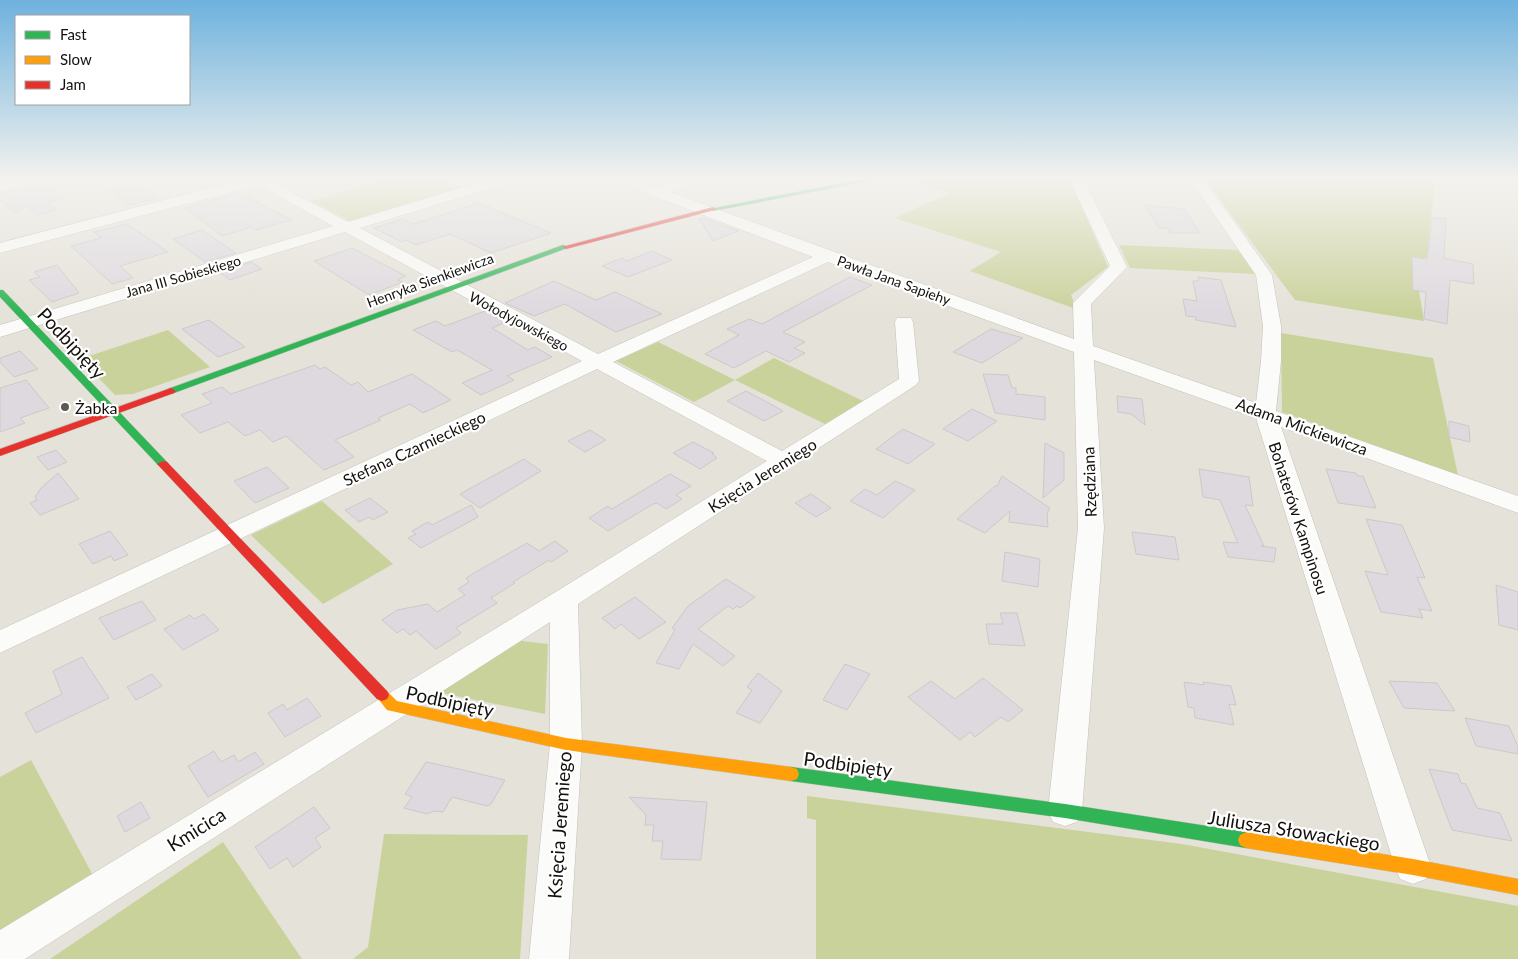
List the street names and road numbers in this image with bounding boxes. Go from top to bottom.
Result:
street label: Henryka Sienkiewicza [364,249,496,311]
street label: Jana III Sobieskiego [123,251,243,301]
street label: Pawła Jana Sapiehy [835,252,954,309]
street label: Wołodyjowskiego [466,288,572,354]
street label: Podbipięty [33,302,111,384]
street label: Adama Mickiewicza [1234,393,1370,459]
street label: Stefana Czarnieckiego [340,407,488,489]
street label: Księcia Jeremiego [704,434,820,516]
street label: Bohaterów Kampinosu [1265,439,1333,597]
street label: Rzędziana [1078,446,1100,518]
street label: Podbipięty [404,680,496,722]
street label: Podbipięty [802,746,894,782]
street label: Księcia Jeremiego [542,751,576,899]
street label: Kmicica [162,802,230,856]
street label: Juliusza Słowackiego [1206,805,1382,855]

